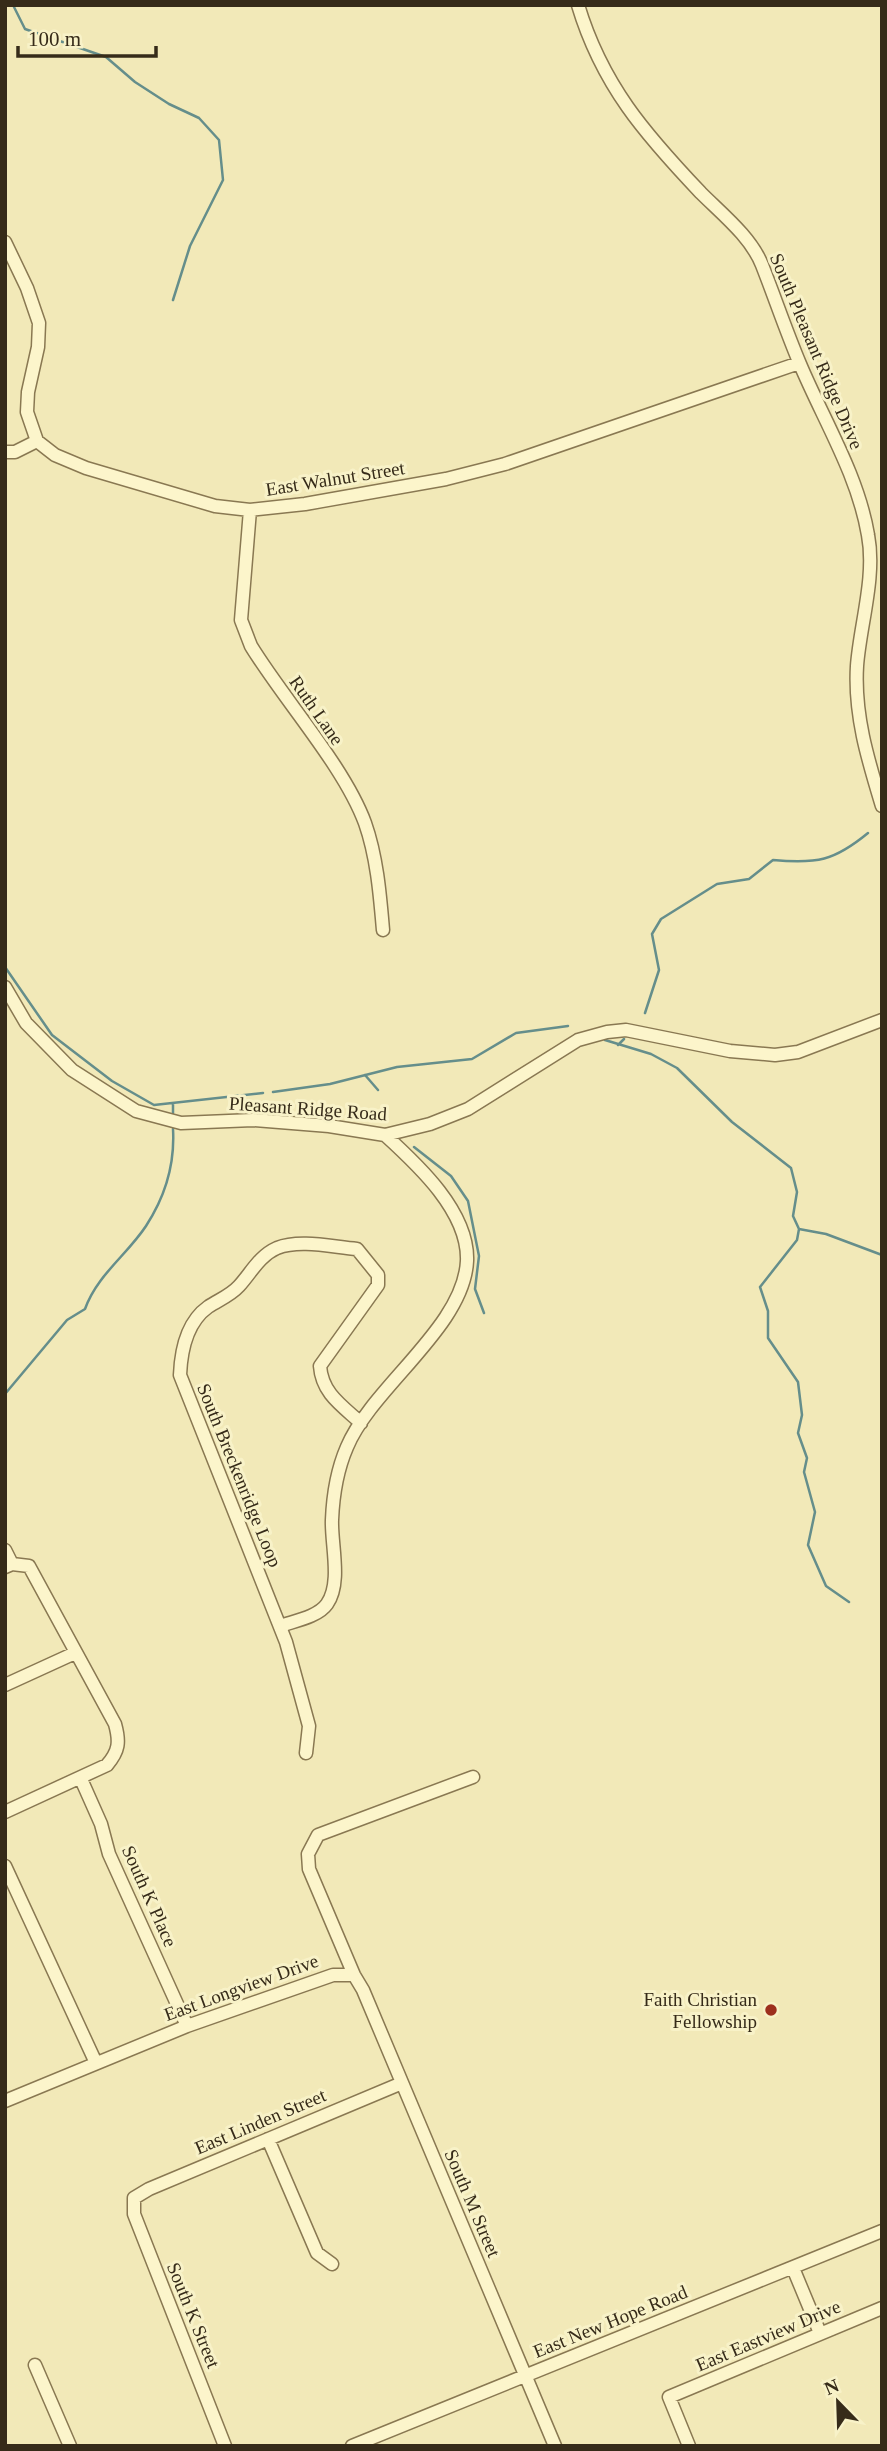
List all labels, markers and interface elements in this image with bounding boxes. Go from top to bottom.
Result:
scale bar [18,14,156,58]
text: 100 m [28,27,81,51]
street label: South Pleasant Ridge Drive [766,250,867,452]
street label: East Walnut Street [264,457,407,500]
street label: Ruth Lane [285,672,348,749]
street label: Pleasant Ridge Road [228,1093,388,1125]
street label: South Breckenridge Loop [193,1380,286,1570]
street label: South K Place [118,1842,181,1950]
street label: East Longview Drive [161,1950,321,2025]
place label: Faith Christian Fellowship [644,1989,757,2032]
marker: Faith Christian Fellowship [763,2002,779,2018]
street label: East Linden Street [191,2084,330,2159]
street label: South M Street [440,2146,505,2261]
street label: South K Street [163,2259,224,2372]
street label: East New Hope Road [530,2281,691,2362]
street label: East Eastview Drive [693,2295,844,2375]
north arrow [803,2367,873,2437]
text: N [821,2374,842,2399]

